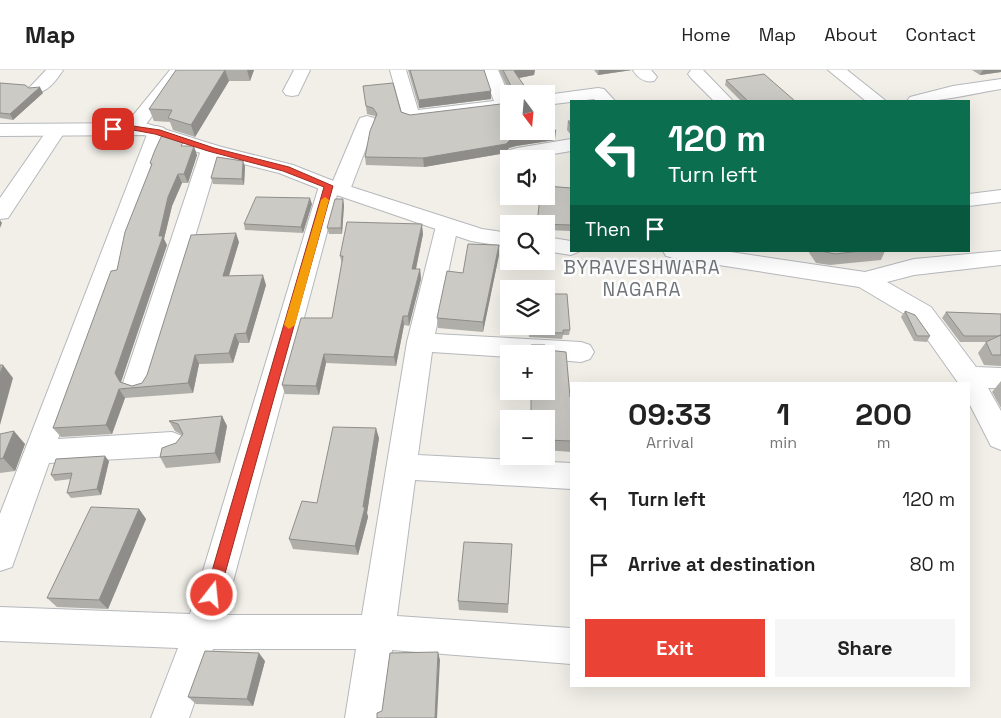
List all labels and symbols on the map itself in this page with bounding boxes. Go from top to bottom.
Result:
north arrow [500,85,555,140]
pin [92,108,134,150]
district label: BYRAVESHWARA NAGARA [563,255,721,302]
position arrow [185,568,237,620]

